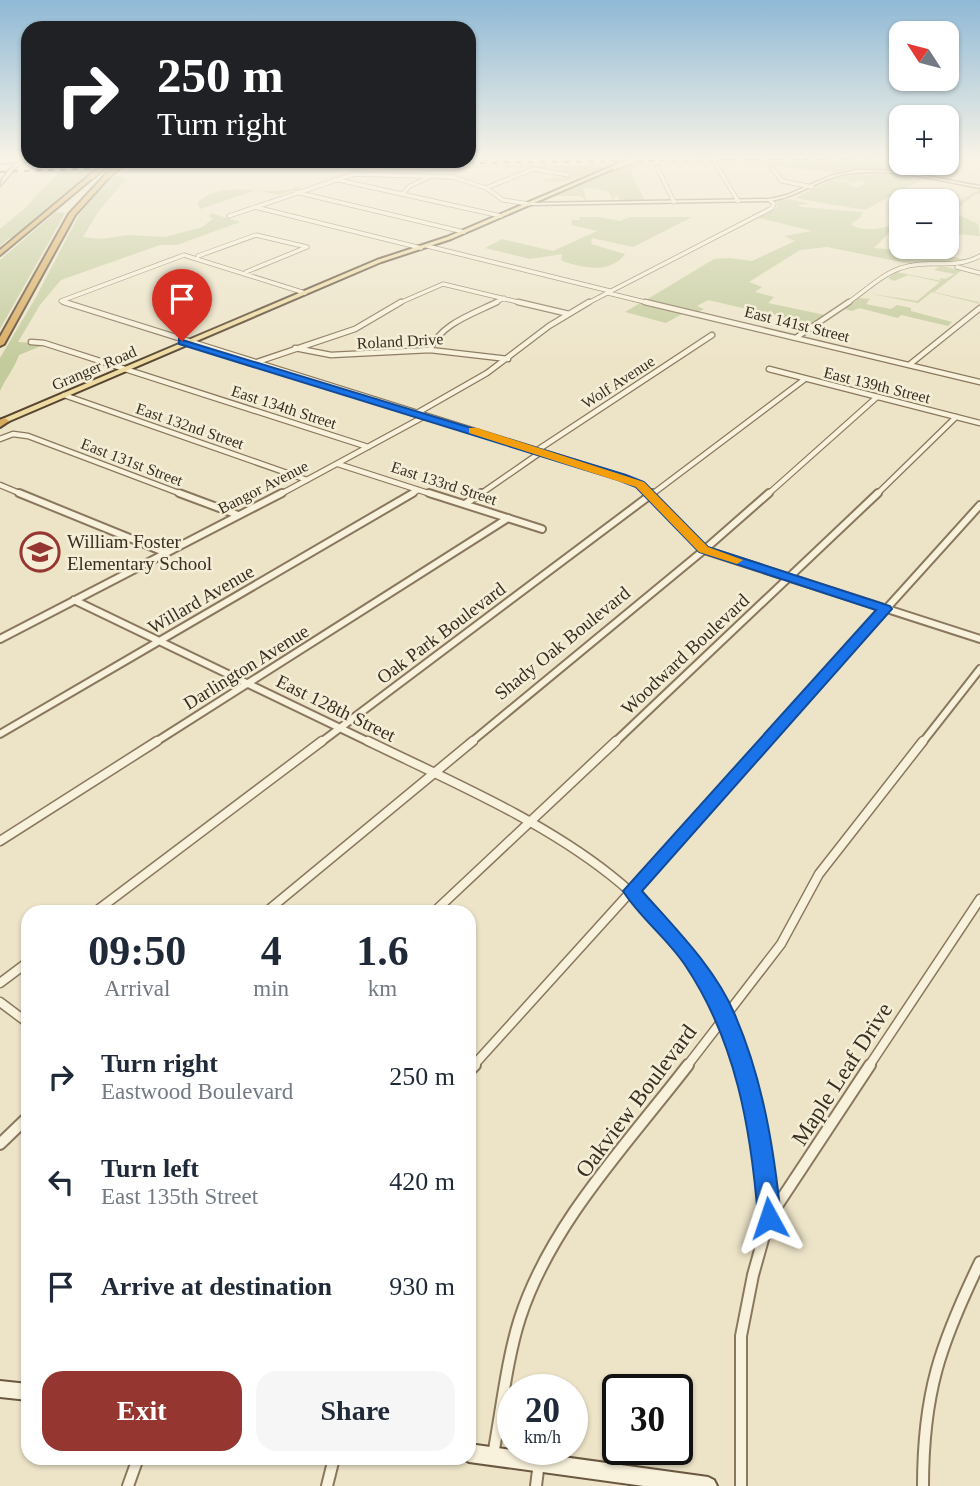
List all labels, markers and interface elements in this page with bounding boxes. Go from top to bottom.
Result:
north arrow [889,21,959,91]
map controls [889,21,959,259]
text: 250 m [157,48,284,103]
icon: right [42,49,133,140]
button: + [889,105,959,175]
text: Turn right [157,106,287,142]
button: − [889,189,959,259]
pin [152,269,212,341]
icon: arrive [163,280,201,318]
street label: East 141st Street [743,303,852,345]
street label: Roland Drive [356,330,444,352]
street label: Granger Road [49,343,139,394]
street label: Wolf Avenue [578,352,658,412]
street label: East 139th Street [822,364,933,407]
street label: East 134th Street [229,382,339,432]
street label: East 132nd Street [134,400,247,453]
street label: East 131st Street [79,435,186,489]
street label: Bangor Avenue [215,457,311,518]
street label: East 133rd Street [389,458,500,508]
school or university icon: William Foster Elementary School [19,531,61,573]
place label: William Foster Elementary School [67,531,212,574]
street label: Willard Avenue [144,560,258,638]
street label: Oak Park Boulevard [373,578,510,688]
street label: Shady Oak Boulevard [490,582,634,704]
street label: Woodward Boulevard [617,589,754,719]
street label: Darlington Avenue [180,620,312,714]
street label: East 128th Street [273,670,400,746]
text: 09:50 [88,928,186,974]
text: 4 [261,928,282,974]
text: 1.6 [356,928,409,974]
text: Arrival [104,976,170,1001]
text: min [253,976,289,1001]
text: km [368,976,397,1001]
street label: Maple Leaf Drive [787,998,897,1150]
street label: Oakview Boulevard [570,1019,702,1182]
text: Turn right [101,1049,218,1078]
icon: right [42,1058,80,1096]
text: 250 m [389,1062,455,1091]
text: Eastwood Boulevard [101,1079,293,1104]
text: Turn left [101,1154,199,1183]
icon: left [42,1163,80,1201]
text: 420 m [389,1167,455,1196]
position arrow [732,1181,806,1255]
text: East 135th Street [101,1184,258,1209]
icon: arrive [42,1268,80,1306]
text: Arrive at destination [101,1272,332,1301]
text: 930 m [389,1272,455,1301]
button: Exit [42,1371,242,1451]
button: Share [256,1371,455,1451]
speed limit sign: 30 [602,1374,693,1465]
text: 20 [525,1391,560,1430]
text: km/h [524,1427,561,1447]

